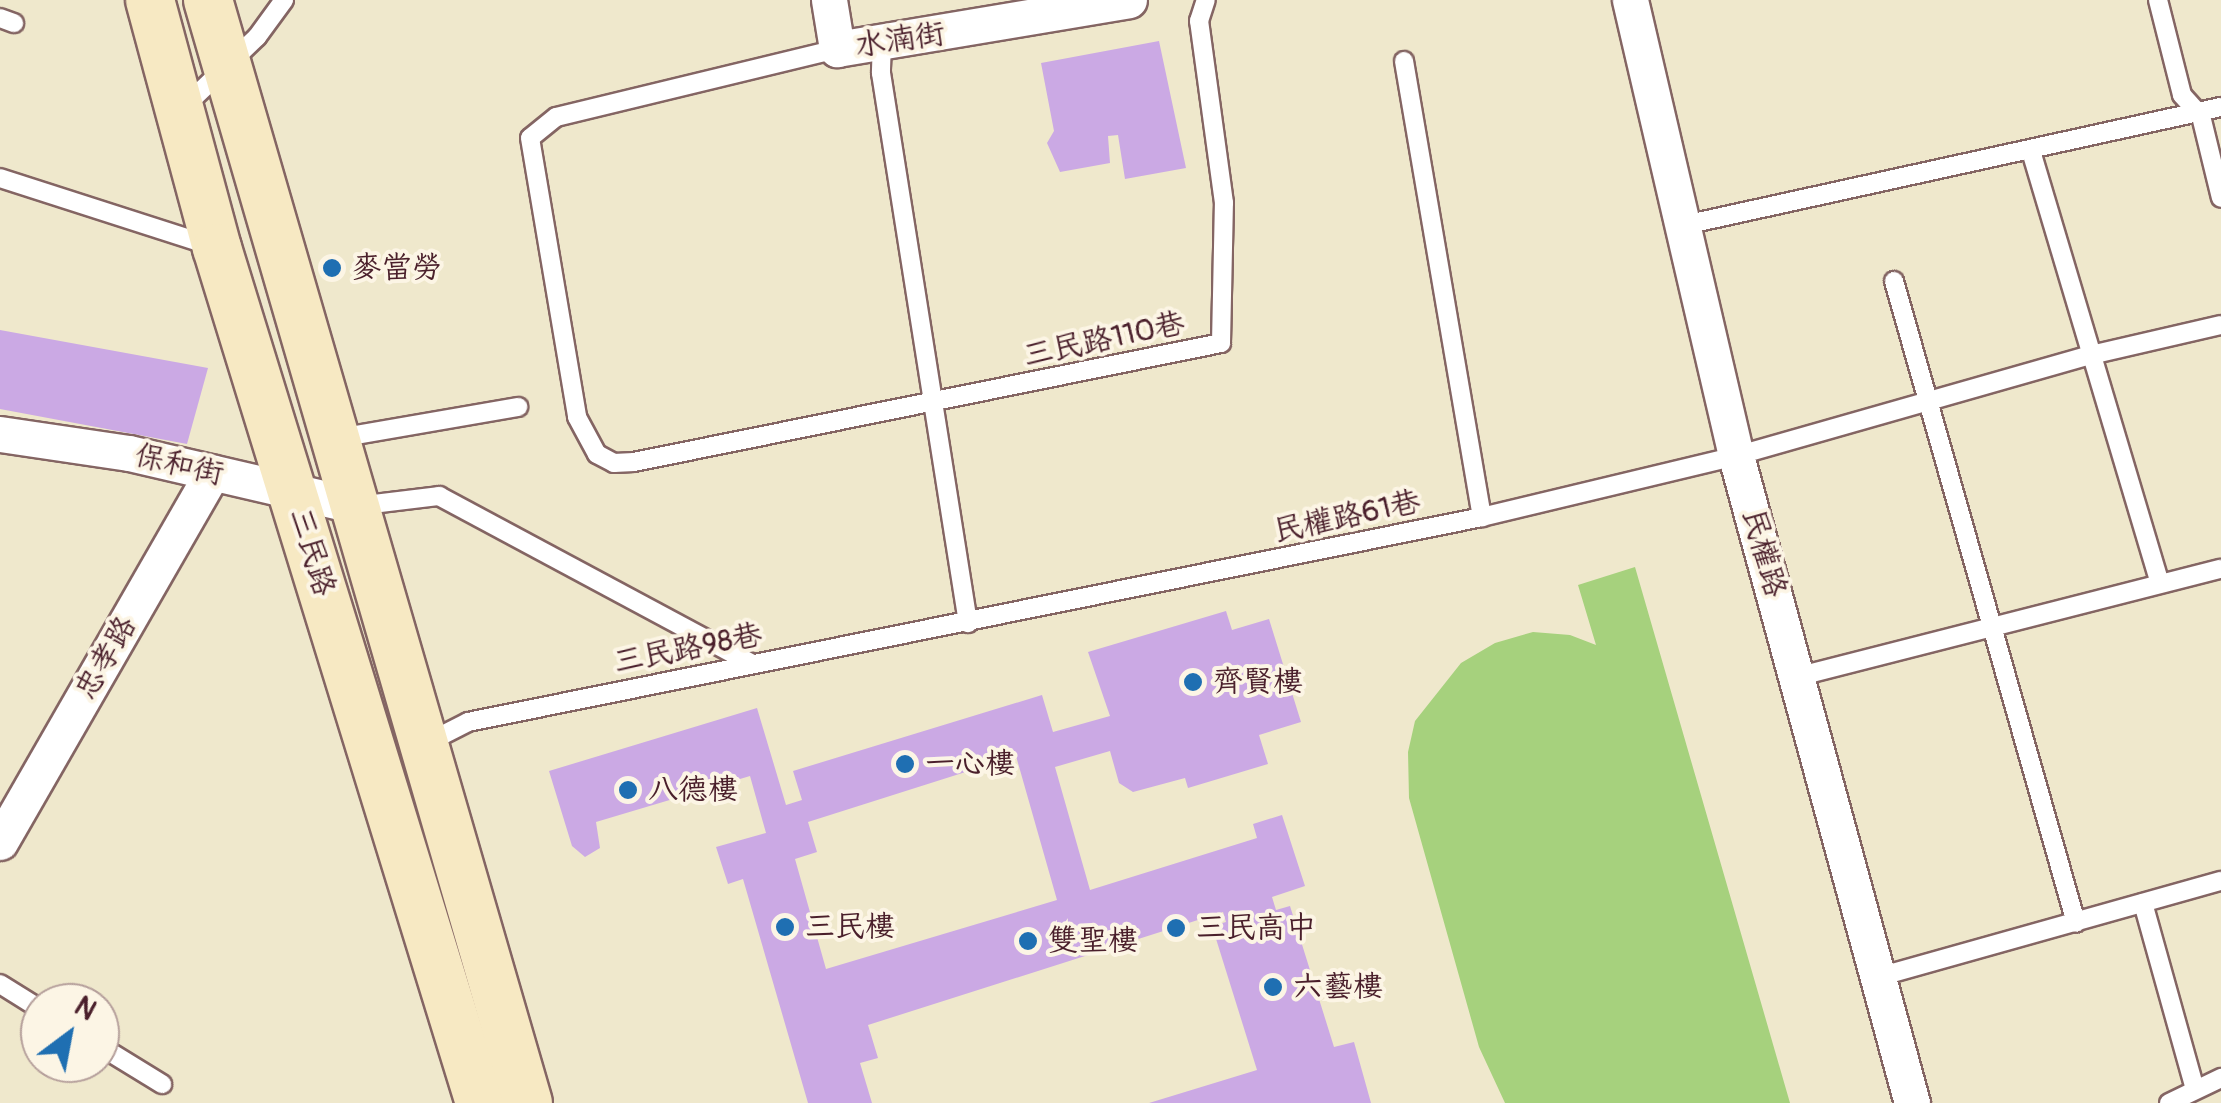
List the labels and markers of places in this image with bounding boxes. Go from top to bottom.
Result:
place label: 麥當勞 [352,250,442,286]
marker: 麥當勞 [321,257,343,279]
place label: 齊賢樓 [1213,664,1303,700]
marker: 齊賢樓 [1182,671,1204,693]
place label: 一心樓 [925,746,1015,782]
marker: 一心樓 [894,753,916,775]
place label: 八德樓 [648,772,738,808]
marker: 八德樓 [617,779,639,801]
place label: 三民樓 [805,909,895,945]
place label: 三民高中 [1196,910,1316,946]
marker: 三民樓 [774,916,796,938]
marker: 三民高中 [1165,917,1187,939]
place label: 雙聖樓 [1048,923,1138,959]
marker: 雙聖樓 [1017,930,1039,952]
place label: 六藝樓 [1293,969,1383,1005]
marker: 六藝樓 [1262,976,1284,998]

